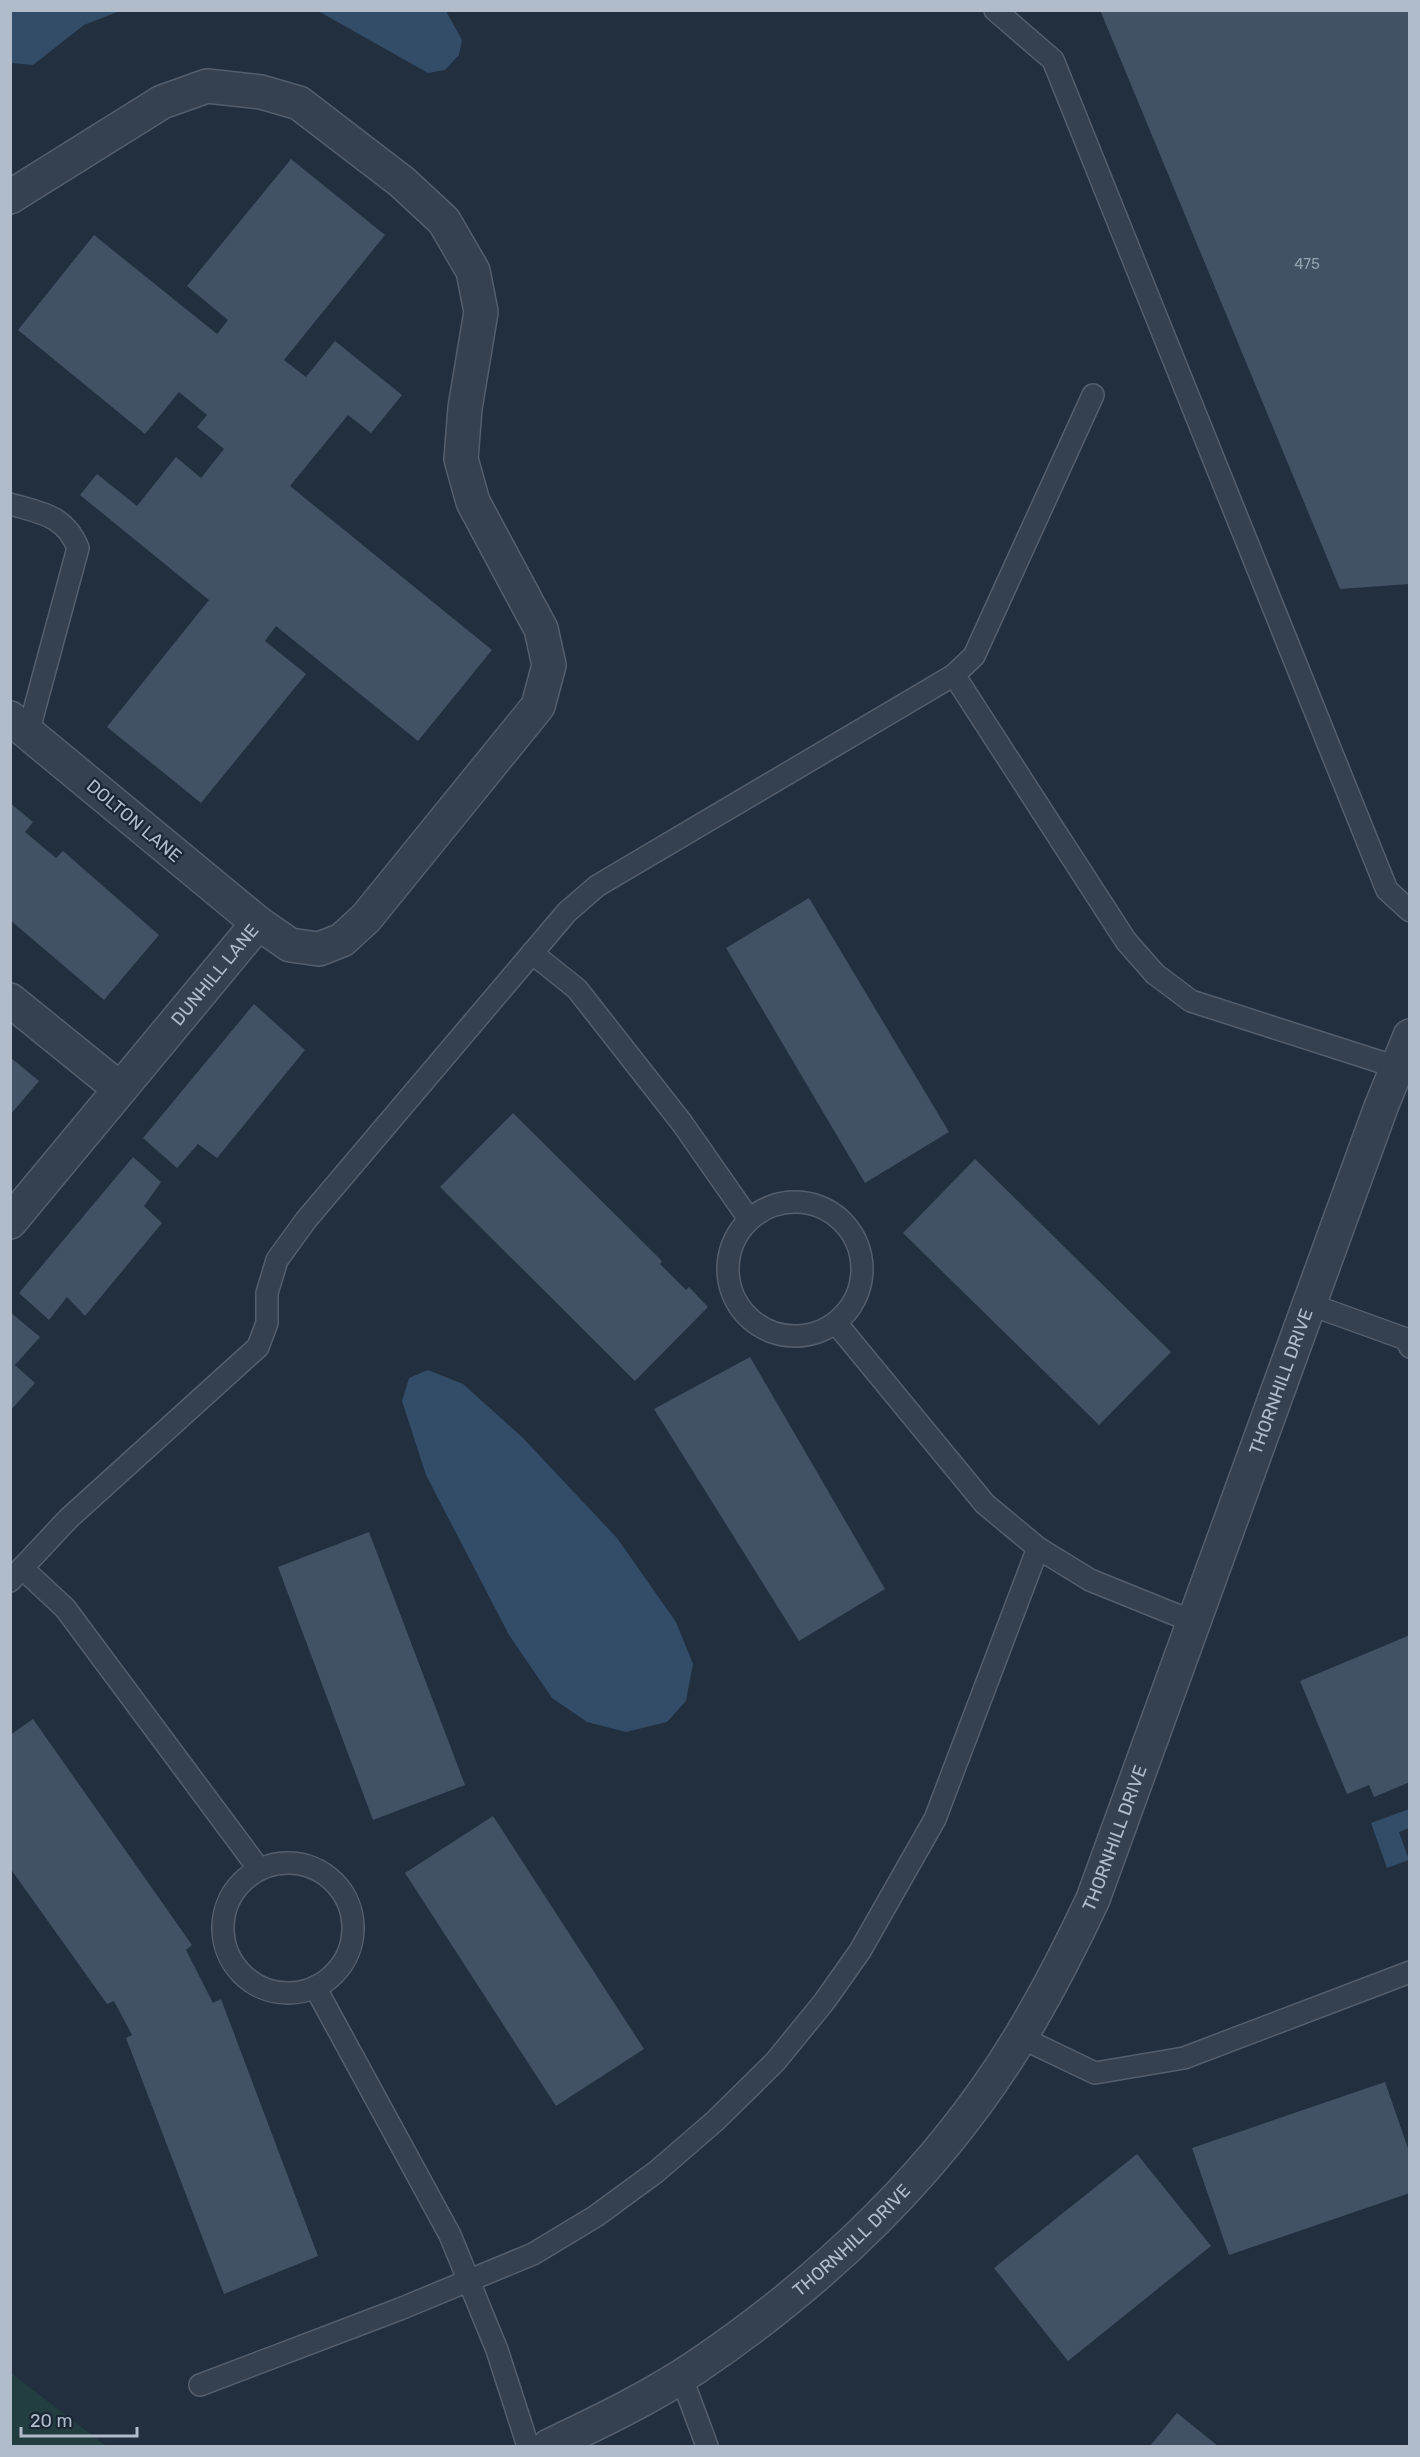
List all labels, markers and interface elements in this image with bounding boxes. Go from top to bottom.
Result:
house number: 475 [1294,255,1320,273]
street label: DOLTON LANE [82,775,186,867]
street label: DUNHILL LANE [166,920,263,1030]
street label: THORNHILL DRIVE [1245,1306,1318,1457]
street label: THORNHILL DRIVE [1078,1762,1152,1915]
street label: THORNHILL DRIVE [788,2180,915,2301]
scale bar [21,2400,136,2438]
text: 20 m [30,2410,72,2432]

